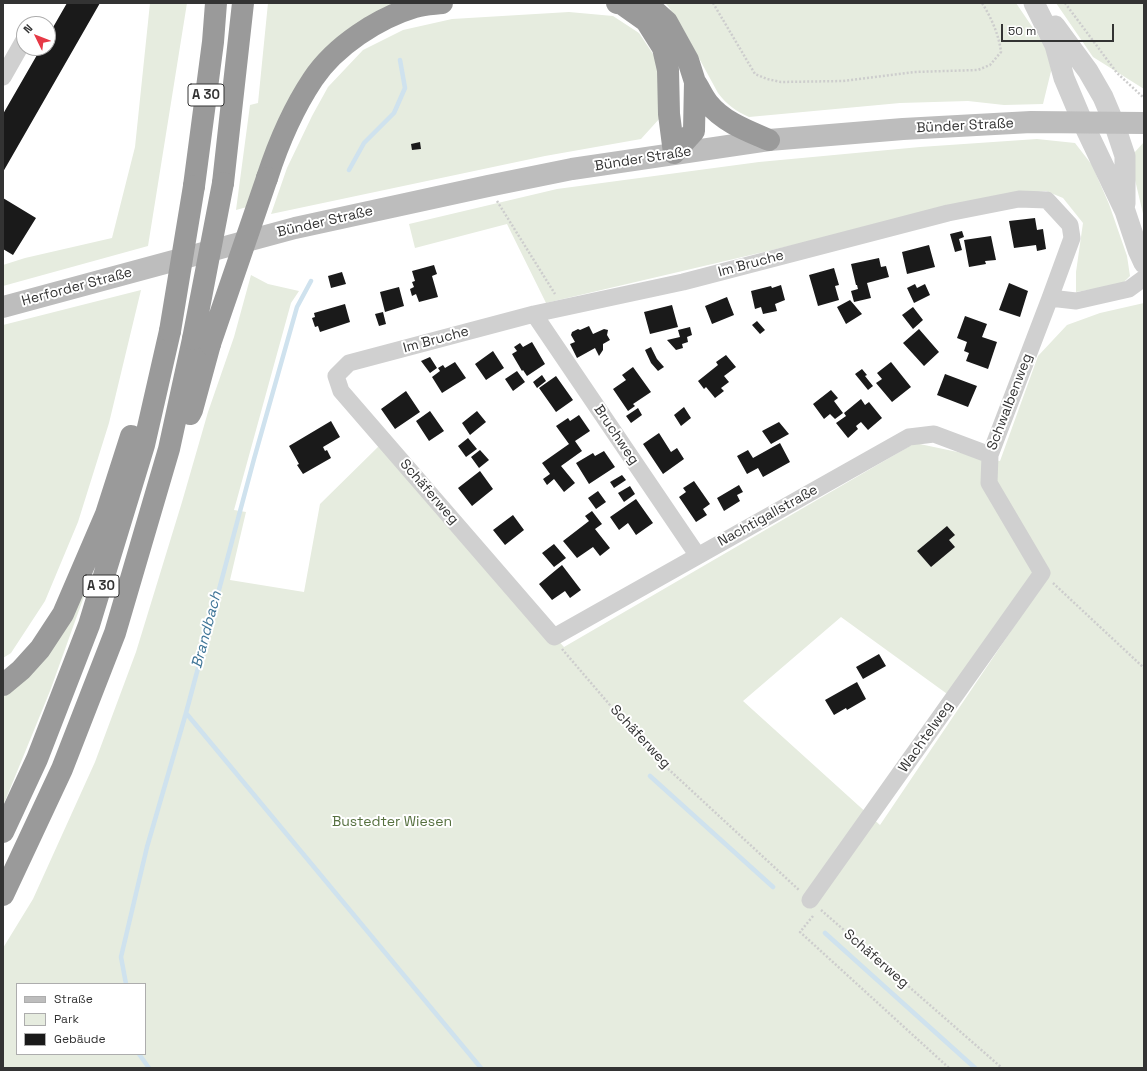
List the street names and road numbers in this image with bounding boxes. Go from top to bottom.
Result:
road number: A 30 [188,84,224,106]
street label: Bünder Straße [916,115,1014,137]
street label: Bünder Straße [593,143,693,175]
street label: Bünder Straße [275,203,375,241]
street label: Im Bruche [716,247,786,281]
street label: Herforder Straße [20,264,134,310]
street label: Im Bruche [401,323,471,357]
street label: Schwalbenweg [984,351,1036,453]
street label: Bruchweg [590,402,642,468]
street label: Schäferweg [396,456,462,528]
street label: Nachtigallstraße [715,482,821,550]
road number: A 30 [83,575,119,597]
street label: Wachtelweg [895,698,957,776]
street label: Schäferweg [606,702,674,772]
street label: Schäferweg [840,926,912,992]

